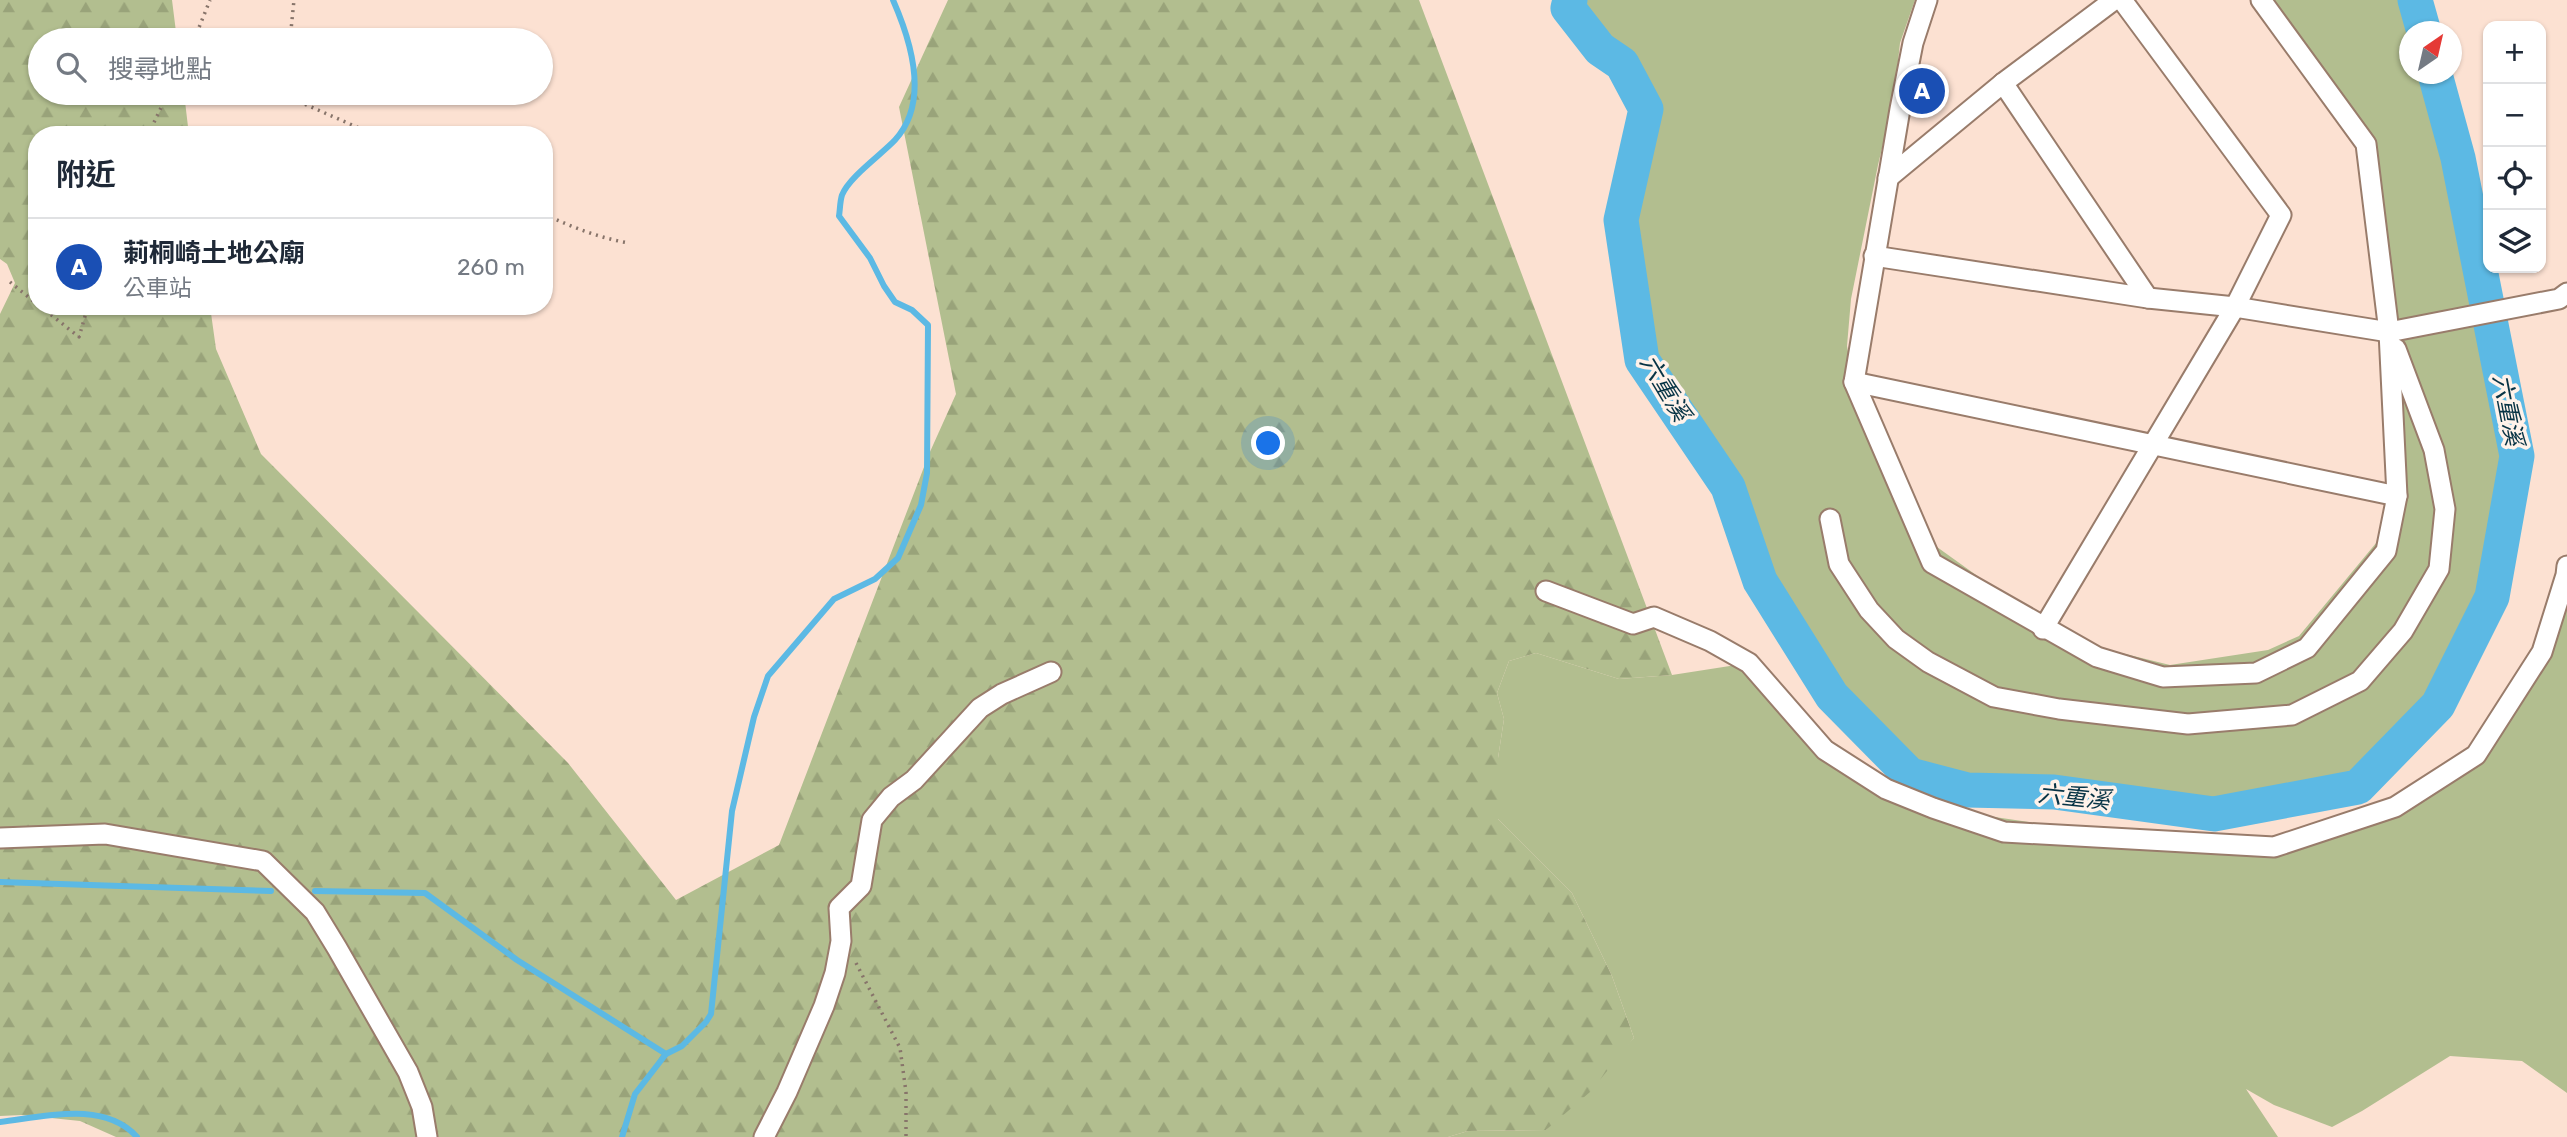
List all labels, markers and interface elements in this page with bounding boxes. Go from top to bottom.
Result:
north arrow [2399,21,2462,84]
map controls [2483,21,2546,273]
button: + [2483,21,2546,84]
search box [28,28,553,105]
icon: search [52,48,90,86]
text: 搜尋地點 [108,54,212,85]
pin: A [1899,65,1945,117]
button: − [2483,84,2546,147]
button: locate [2483,147,2546,210]
text: 附近 [56,157,116,193]
button: layers [2483,210,2546,273]
text: 莿桐崎土地公廟 [123,238,305,269]
text: A [71,253,87,281]
text: 260 m [457,253,525,281]
text: 公車站 [123,274,192,302]
water label: 六重溪 [1634,350,1697,429]
water label: 六重溪 [2487,372,2529,451]
your location [1251,426,1285,460]
water label: 六重溪 [2037,779,2114,815]

